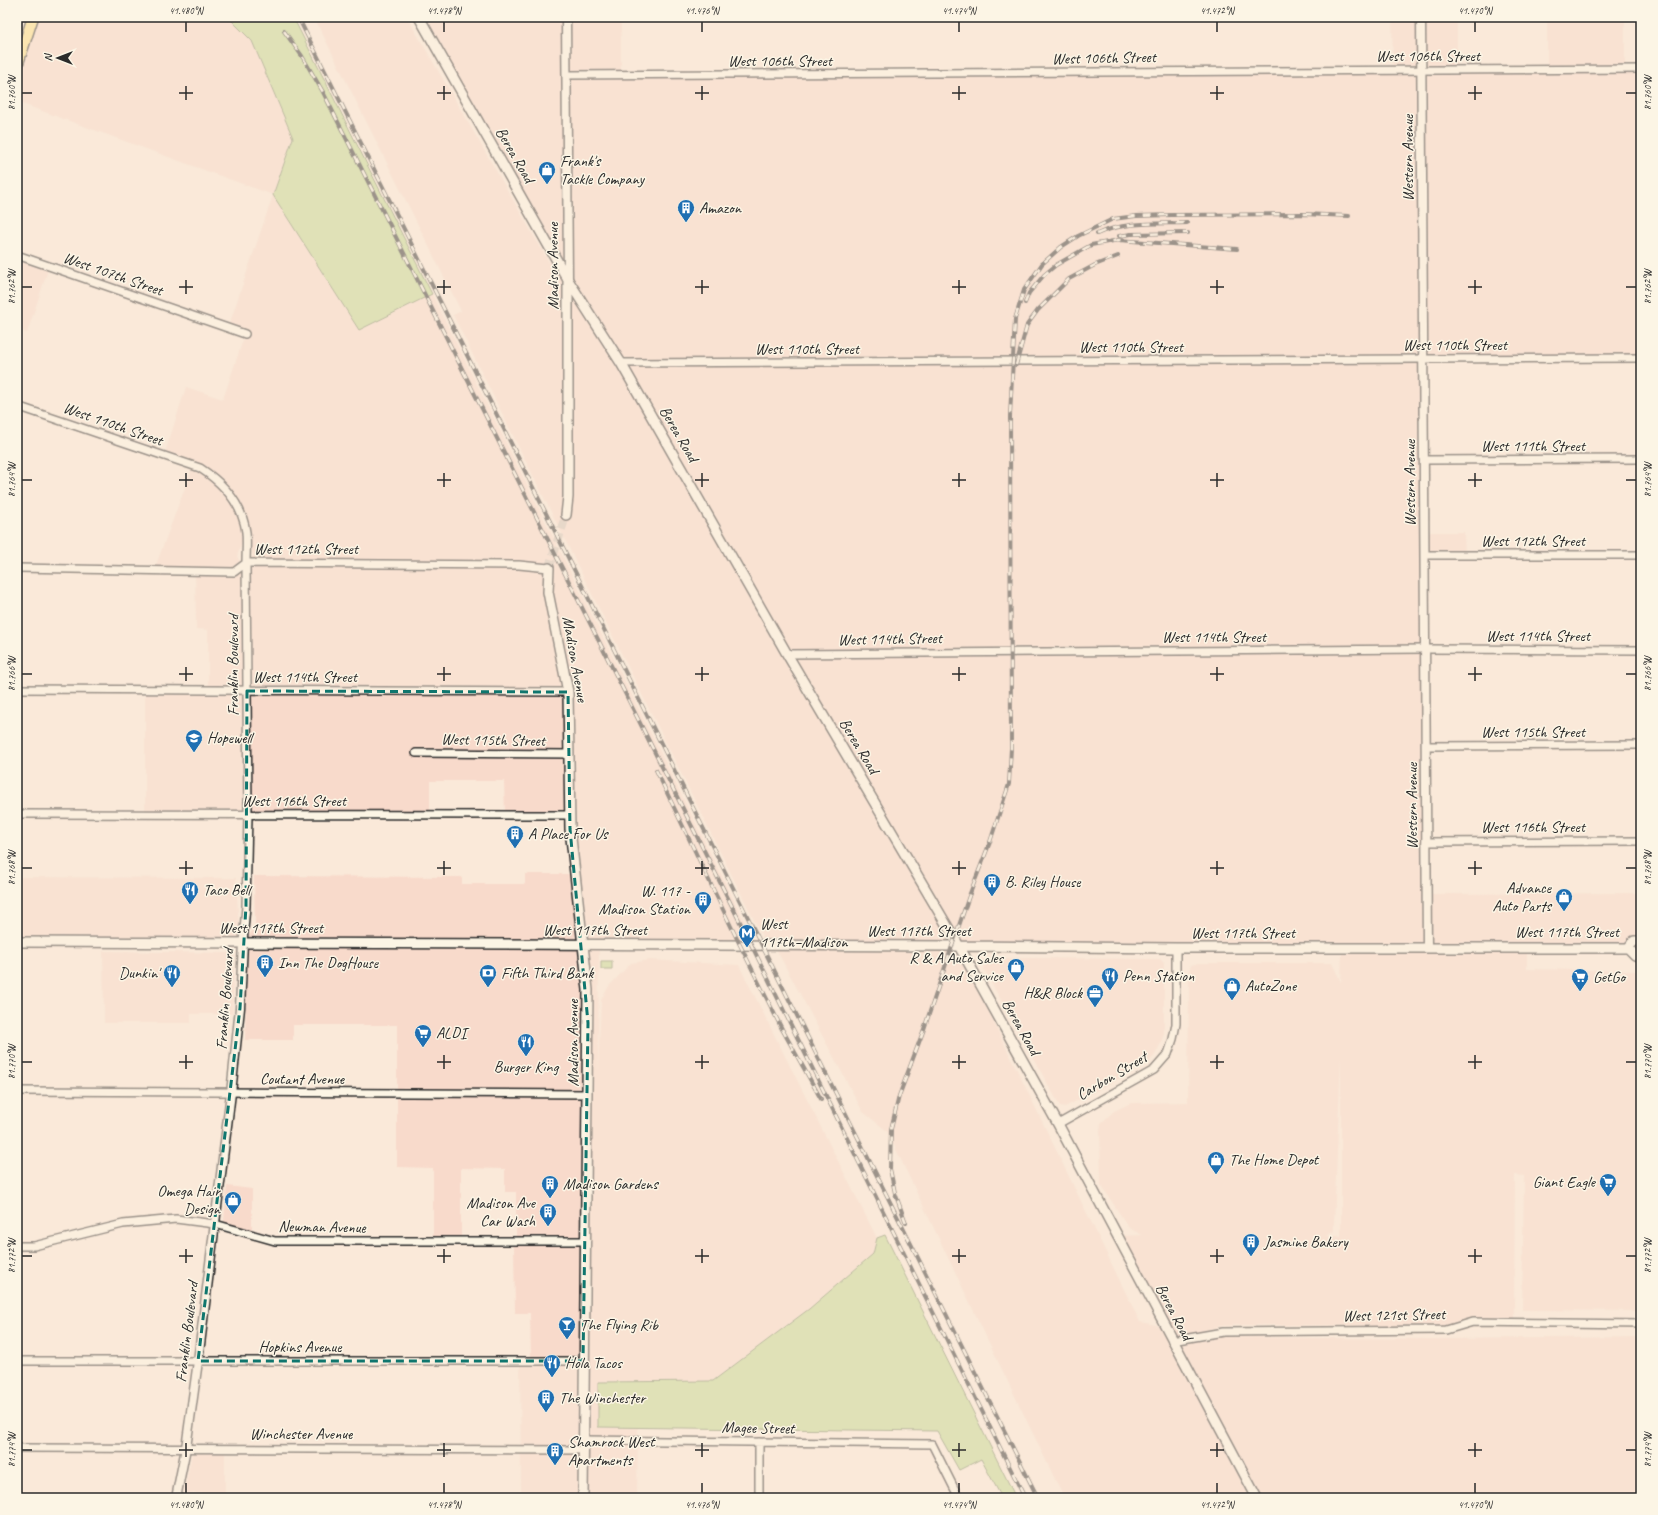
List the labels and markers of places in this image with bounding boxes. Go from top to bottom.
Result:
place label: Frank's Tackle Company [560,151,646,189]
shop icon: Frank's Tackle Company [537,160,557,185]
building icon: Amazon [676,198,696,223]
place label: Amazon [699,198,742,218]
school or university icon: Hopewell [184,728,204,753]
place label: Hopewell [207,728,255,748]
building icon: A Place For Us [505,824,525,849]
place label: A Place For Us [528,824,609,844]
building icon: B. Riley House [982,872,1002,897]
place label: B. Riley House [1005,872,1082,892]
place label: Advance Auto Parts [1493,878,1553,916]
restaurant icon: Taco Bell [180,880,200,905]
place label: Taco Bell [203,880,253,900]
place label: W. 117 - Madison Station [599,881,691,919]
shop icon: Advance Auto Parts [1554,887,1574,912]
building icon: W. 117 - Madison Station [693,890,713,915]
place label: West 117th–Madison [760,914,848,952]
metro station icon: West 117th–Madison [737,923,757,948]
place label: R & A Auto Sales and Service [909,948,1005,986]
building icon: Inn The DogHouse [255,953,275,978]
place label: Inn The DogHouse [278,953,380,973]
shop icon: R & A Auto Sales and Service [1006,957,1026,982]
place label: Dunkin' [119,963,162,983]
restaurant icon: Dunkin' [162,963,182,988]
bank icon: Fifth Third Bank [478,963,498,988]
place label: Fifth Third Bank [501,963,594,983]
restaurant icon: Penn Station [1100,966,1120,991]
place label: Penn Station [1123,966,1195,986]
supermarket icon: GetGo [1570,967,1590,992]
place label: GetGo [1593,967,1627,987]
shop icon: AutoZone [1222,976,1242,1001]
place label: AutoZone [1245,976,1298,996]
place label: H&R Block [1024,983,1083,1003]
office icon: H&R Block [1085,983,1105,1008]
supermarket icon: ALDI [413,1023,433,1048]
place label: ALDI [436,1023,470,1043]
restaurant icon: Burger King [516,1032,536,1057]
place label: Burger King [494,1057,559,1077]
shop icon: The Home Depot [1206,1150,1226,1175]
place label: The Home Depot [1229,1150,1320,1170]
place label: Giant Eagle [1533,1172,1597,1192]
supermarket icon: Giant Eagle [1598,1172,1618,1197]
building icon: Madison Gardens [540,1174,560,1199]
place label: Madison Gardens [563,1174,659,1194]
place label: Omega Hair Design [157,1181,221,1219]
shop icon: Omega Hair Design [223,1190,243,1215]
place label: Madison Ave Car Wash [467,1193,537,1231]
building icon: Madison Ave Car Wash [538,1202,558,1227]
building icon: Jasmine Bakery [1241,1232,1261,1257]
place label: Jasmine Bakery [1263,1232,1349,1252]
bar icon: The Flying Rib [557,1315,577,1340]
place label: The Flying Rib [580,1315,659,1335]
restaurant icon: Hola Tacos [542,1353,562,1378]
place label: Hola Tacos [565,1353,623,1373]
building icon: The Winchester [536,1388,556,1413]
place label: The Winchester [559,1388,647,1408]
place label: Shamrock West Apartments [568,1432,656,1470]
building icon: Shamrock West Apartments [545,1441,565,1466]

